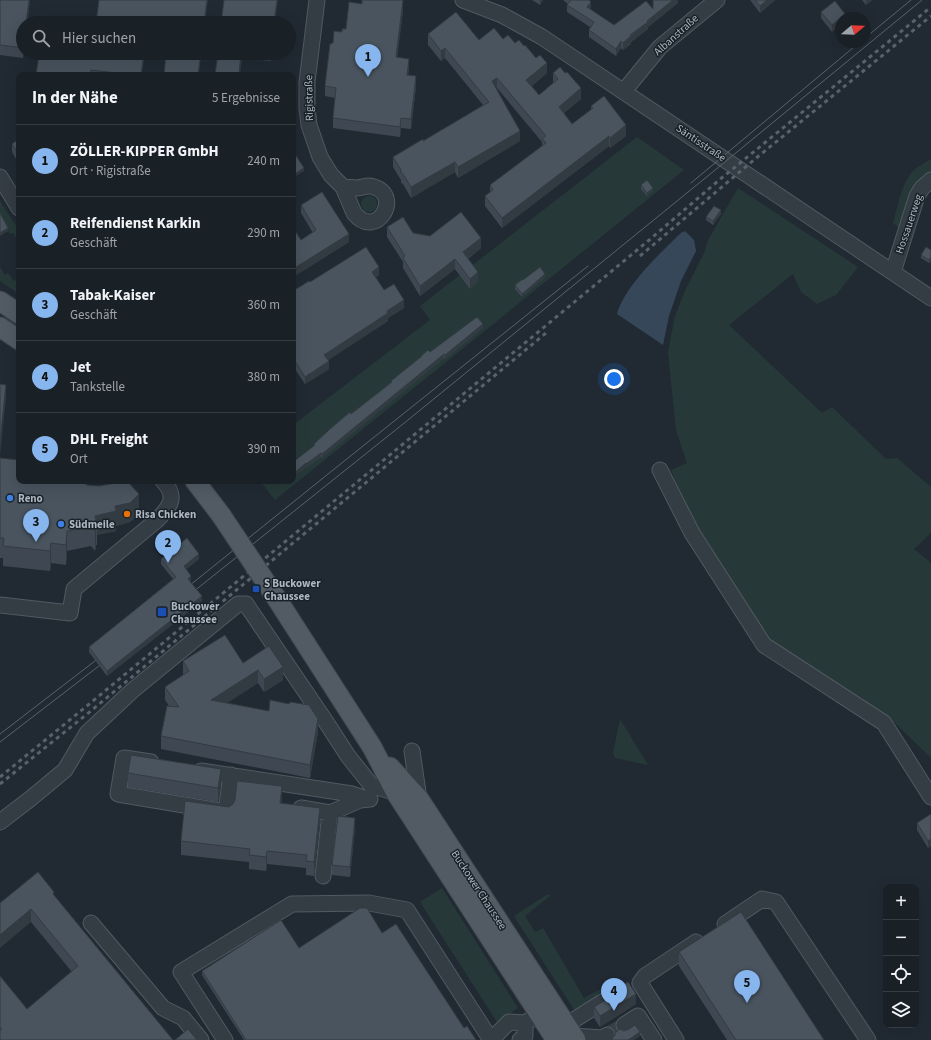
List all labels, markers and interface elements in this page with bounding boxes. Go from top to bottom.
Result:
street label: Albanstraße [650,11,702,59]
north arrow [835,12,871,48]
search box [16,16,296,60]
icon: search [30,27,52,49]
text: Hier suchen [62,28,136,49]
pin: 1 [355,44,381,77]
street label: Rigistraße [301,74,317,121]
text: In der Nähe [32,86,118,110]
text: 5 Ergebnisse [212,89,280,107]
street label: Säntisstraße [673,121,729,166]
text: ZÖLLER-KIPPER GmbH [70,141,219,162]
text: 1 [42,152,48,170]
text: 240 m [247,152,280,170]
text: Ort · Rigistraße [70,162,151,180]
street label: Hossauerweg [892,192,926,256]
text: Reifendienst Karkin [70,213,200,234]
text: 2 [42,224,48,242]
text: 290 m [247,224,280,242]
text: Geschäft [70,234,117,252]
text: Tabak-Kaiser [70,285,155,306]
text: 3 [42,296,48,314]
text: 360 m [247,296,280,314]
text: Geschäft [70,306,117,324]
text: Jet [70,357,91,378]
text: 4 [42,368,48,386]
text: 380 m [247,368,280,386]
your location [604,369,624,389]
text: Tankstelle [70,378,125,396]
text: DHL Freight [70,429,148,450]
text: 5 [42,440,48,458]
text: 390 m [247,440,280,458]
text: Ort [70,450,88,468]
place label: Reno [18,491,43,506]
marker: Reno [5,493,15,503]
place label: Risa Chicken [135,507,196,522]
pin: 3 [23,509,49,542]
marker: Risa Chicken [122,509,132,519]
place label: Südmeile [69,517,115,532]
marker: Südmeile [56,519,66,529]
pin: 2 [155,530,181,563]
place label: S Buckower Chaussee [264,576,321,604]
marker: S Buckower Chaussee [251,584,261,594]
place label: Buckower Chaussee [171,599,220,627]
marker: Buckower Chaussee [156,606,168,618]
street label: Buckower Chaussee [448,847,511,933]
map controls [883,884,919,1028]
button: + [883,884,919,920]
button: − [883,920,919,956]
button: locate [883,956,919,992]
pin: 5 [734,970,760,1003]
pin: 4 [601,978,627,1011]
button: layers [883,992,919,1028]

